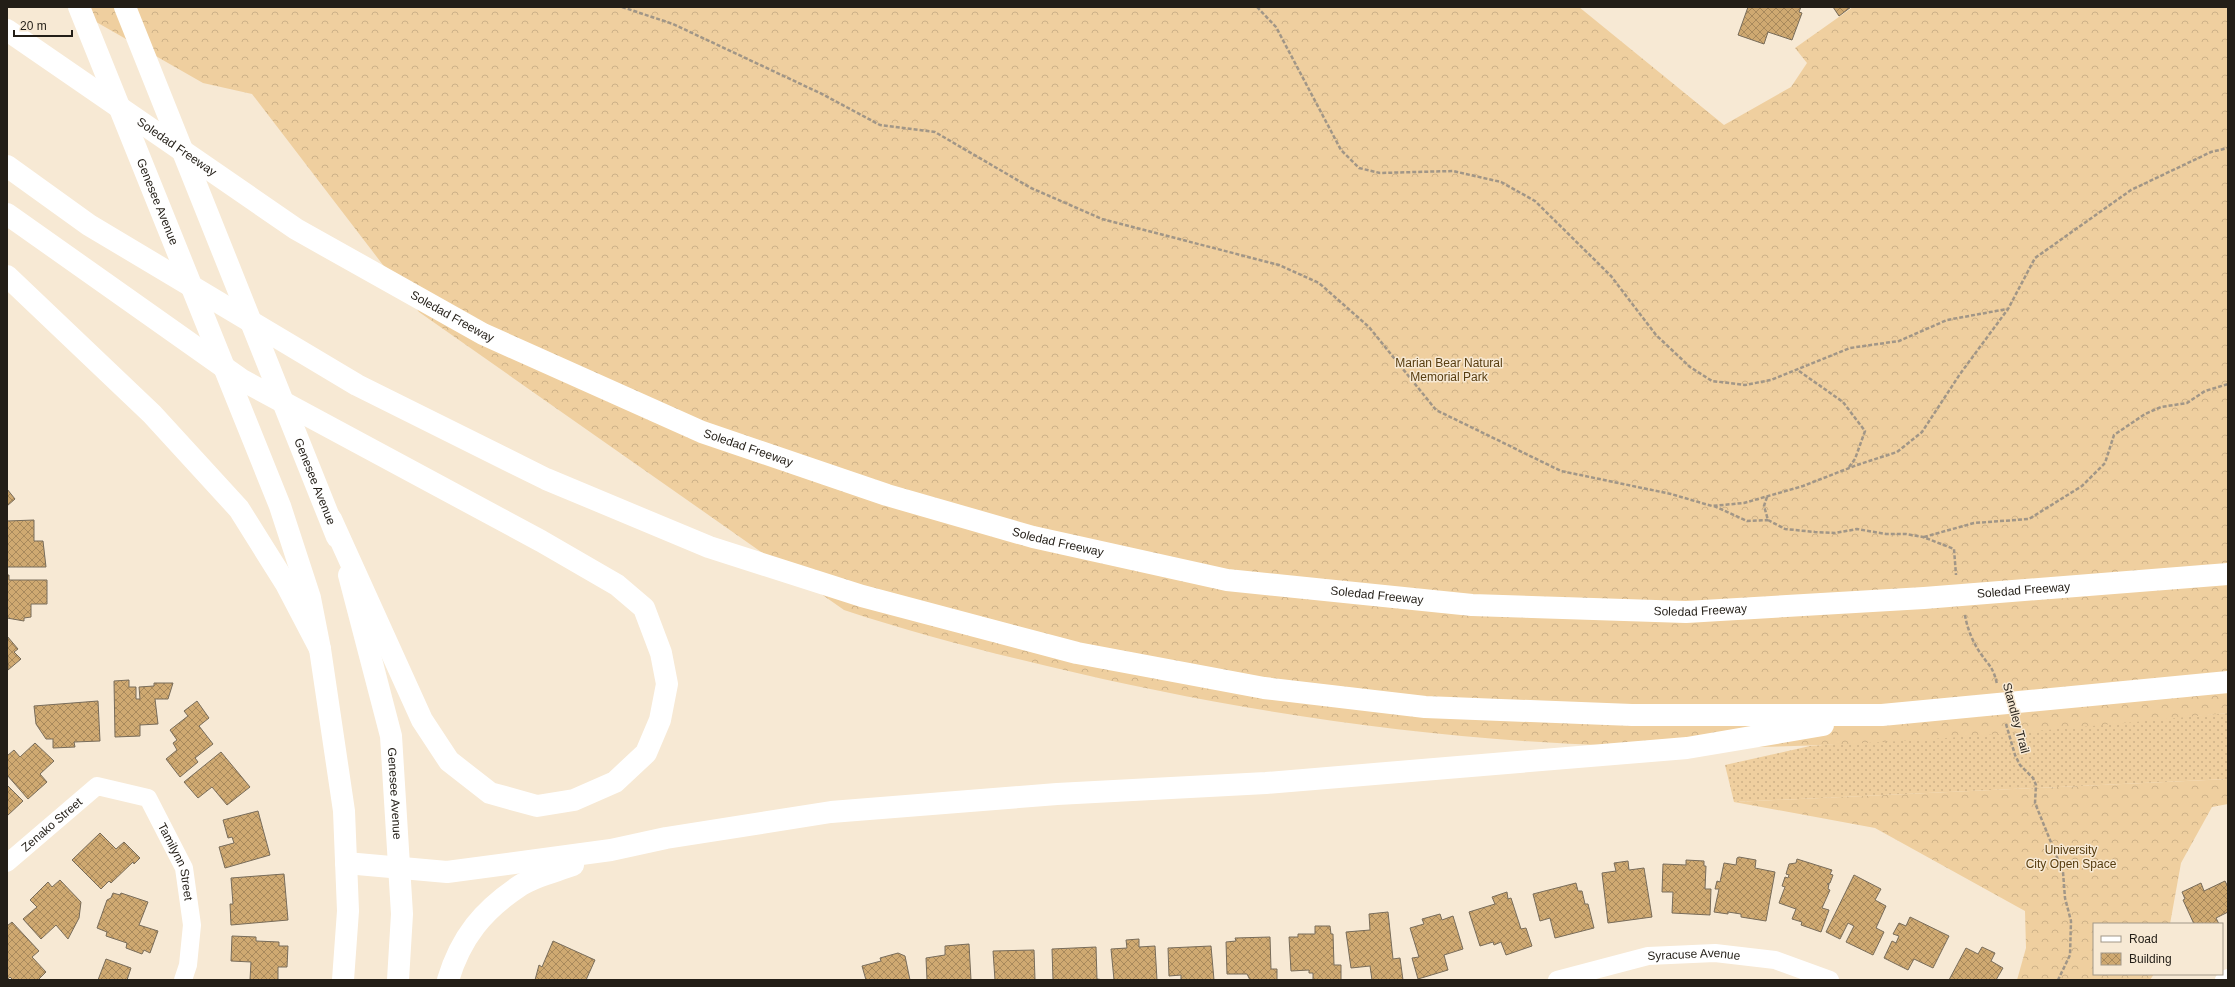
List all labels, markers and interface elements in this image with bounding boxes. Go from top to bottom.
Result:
scale bar [14,12,72,38]
text: 20 m [20,19,47,33]
street label: Soledad Freeway [134,115,219,179]
street label: Genesee Avenue [134,157,181,247]
street label: Soledad Freeway [408,288,496,345]
park label: Marian Bear Natural Memorial Park [1395,356,1503,384]
street label: Soledad Freeway [702,426,795,469]
street label: Genesee Avenue [291,436,338,527]
street label: Soledad Freeway [1010,524,1105,559]
street label: Soledad Freeway [1976,579,2071,601]
street label: Soledad Freeway [1330,584,1424,607]
street label: Soledad Freeway [1653,601,1747,619]
street label: Standley Trail [2000,681,2032,755]
street label: Genesee Avenue [385,747,404,840]
street label: Zenako Street [19,794,86,855]
street label: Tamilynn Street [155,820,196,902]
park label: University City Open Space [2026,843,2117,871]
legend [2093,923,2223,975]
text: Road [2129,932,2158,946]
street label: Syracuse Avenue [1647,946,1741,963]
text: Building [2129,952,2172,966]

